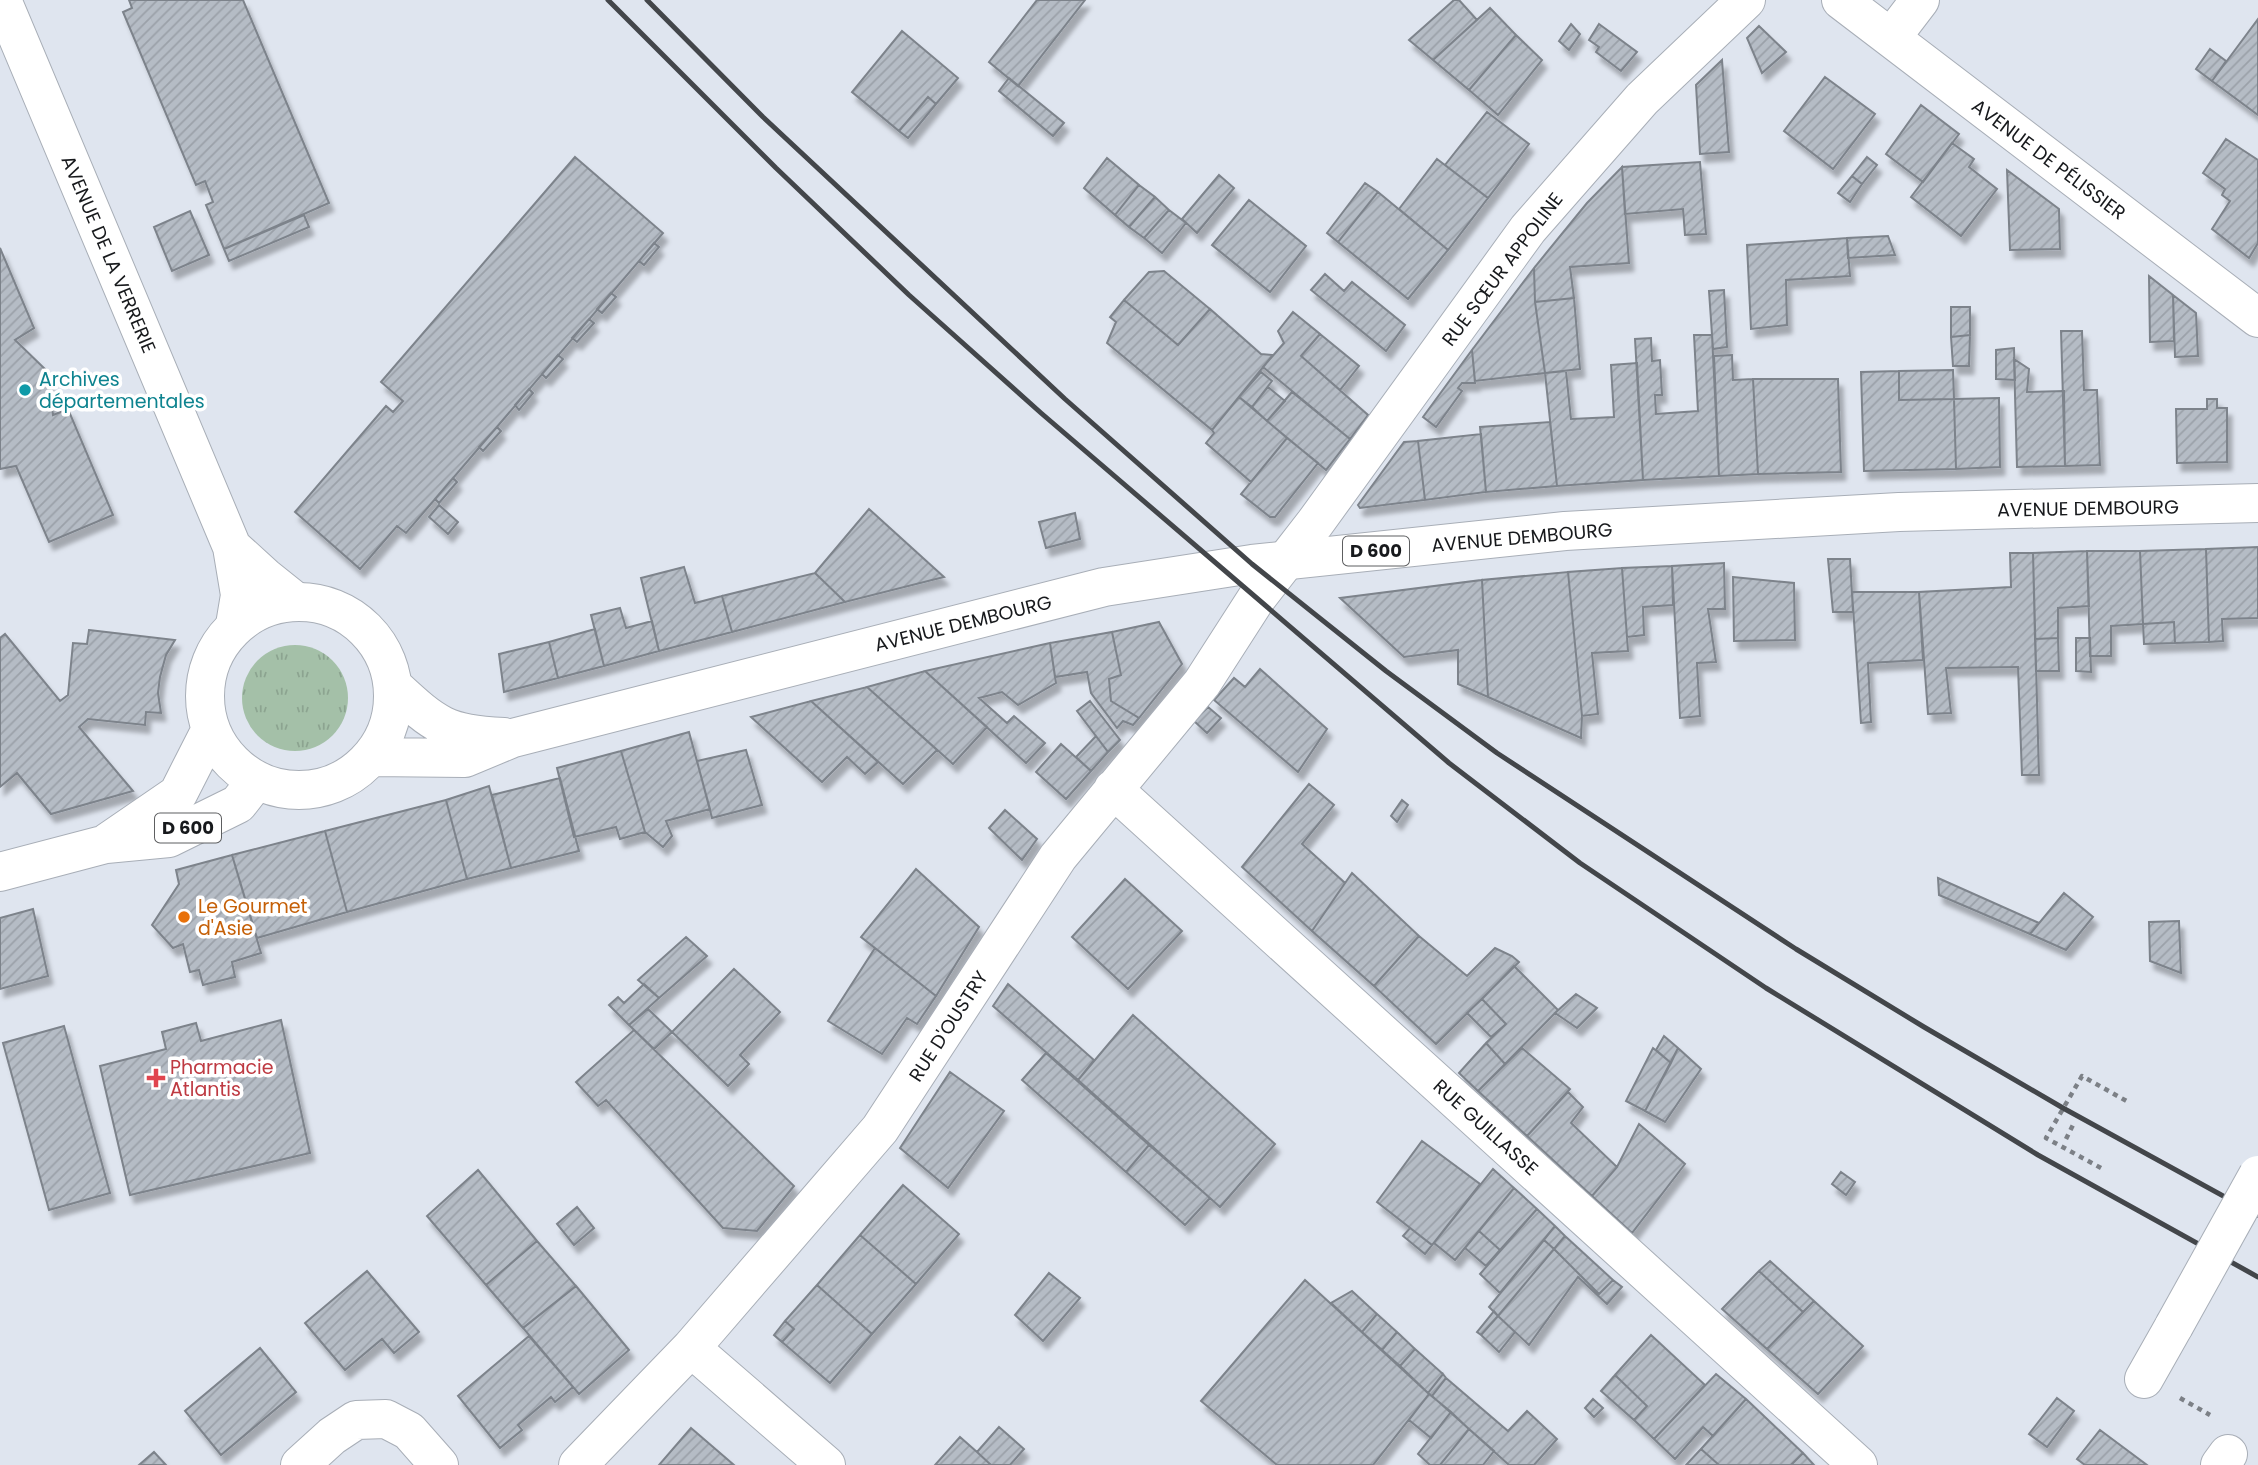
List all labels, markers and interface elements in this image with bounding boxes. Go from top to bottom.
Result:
street label: AVENUE DE PÉLISSIER [1966,92,2131,226]
street label: AVENUE DE LA VERRERIE [55,151,162,357]
street label: RUE SŒUR APPOLINE [1436,187,1569,352]
place label: Archives départementales [39,366,205,415]
marker: Archives départementales [17,382,33,398]
street label: AVENUE DEMBOURG [1997,493,2179,524]
street label: AVENUE DEMBOURG [1430,516,1614,559]
road number: D 600 [1343,536,1409,566]
street label: AVENUE DEMBOURG [872,588,1055,659]
road number: D 600 [155,814,221,842]
place label: Le Gourmet d'Asie [198,893,308,942]
marker: Le Gourmet d'Asie [176,909,192,925]
street label: RUE D'OUSTRY [902,965,994,1087]
place label: Pharmacie Atlantis [170,1054,274,1103]
marker: Pharmacie Atlantis [148,1070,164,1086]
street label: RUE GUILLASSE [1427,1073,1544,1182]

